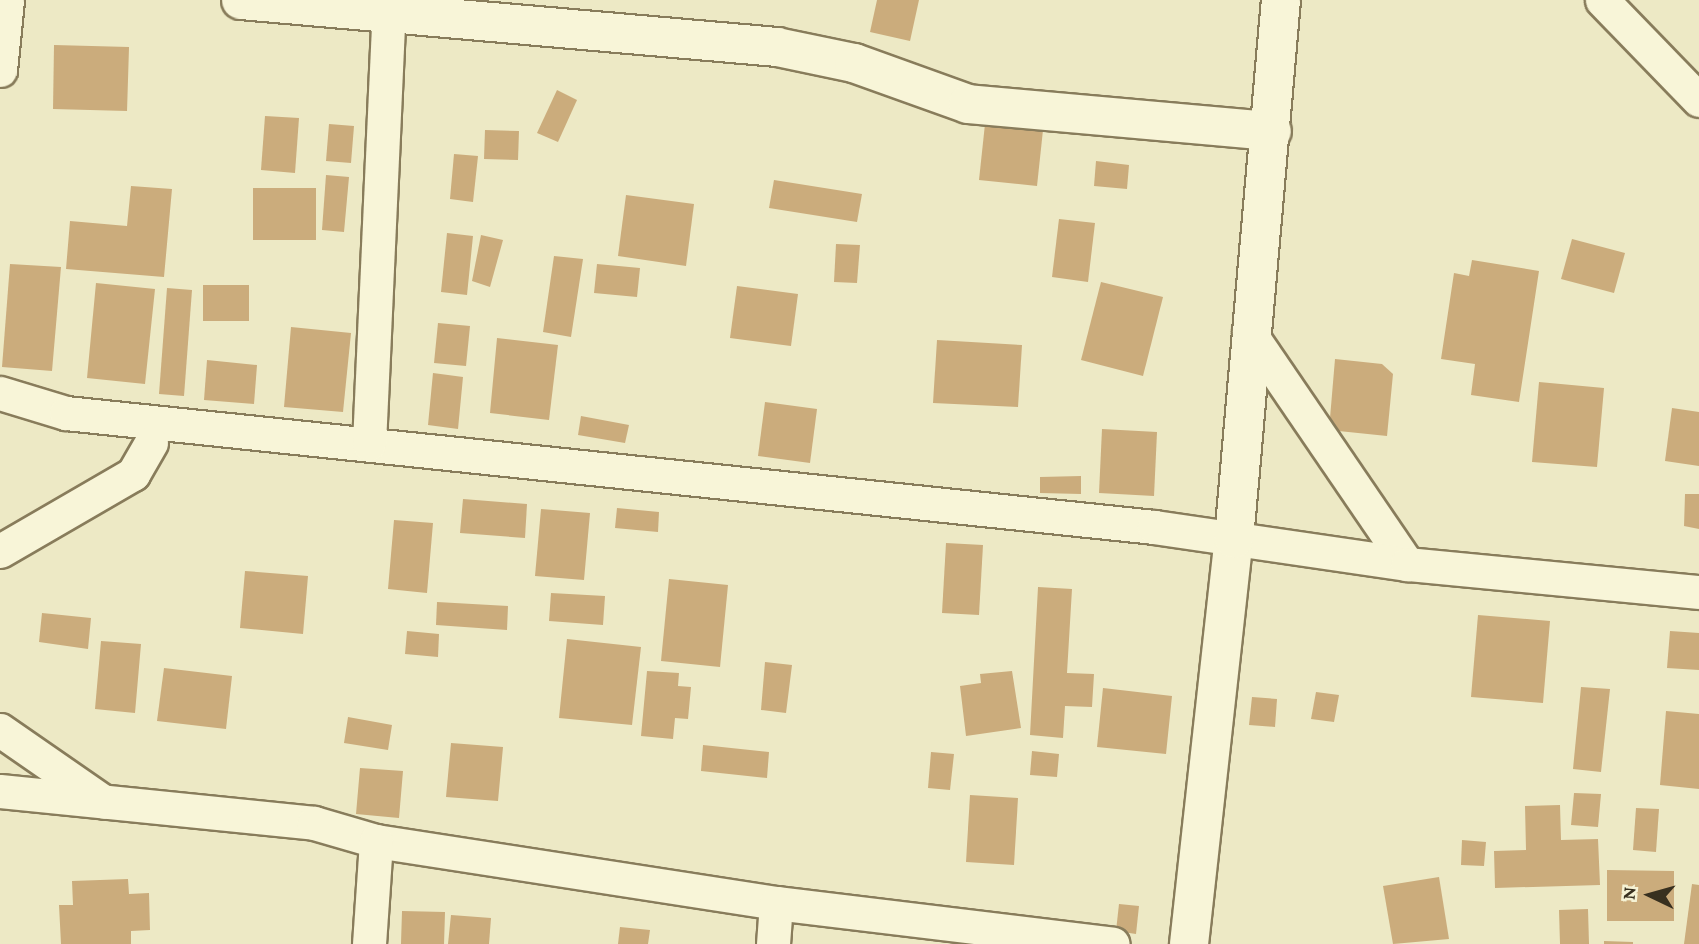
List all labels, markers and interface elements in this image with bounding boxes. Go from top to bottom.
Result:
north arrow [1615,860,1685,930]
text: N [1618,886,1640,901]

